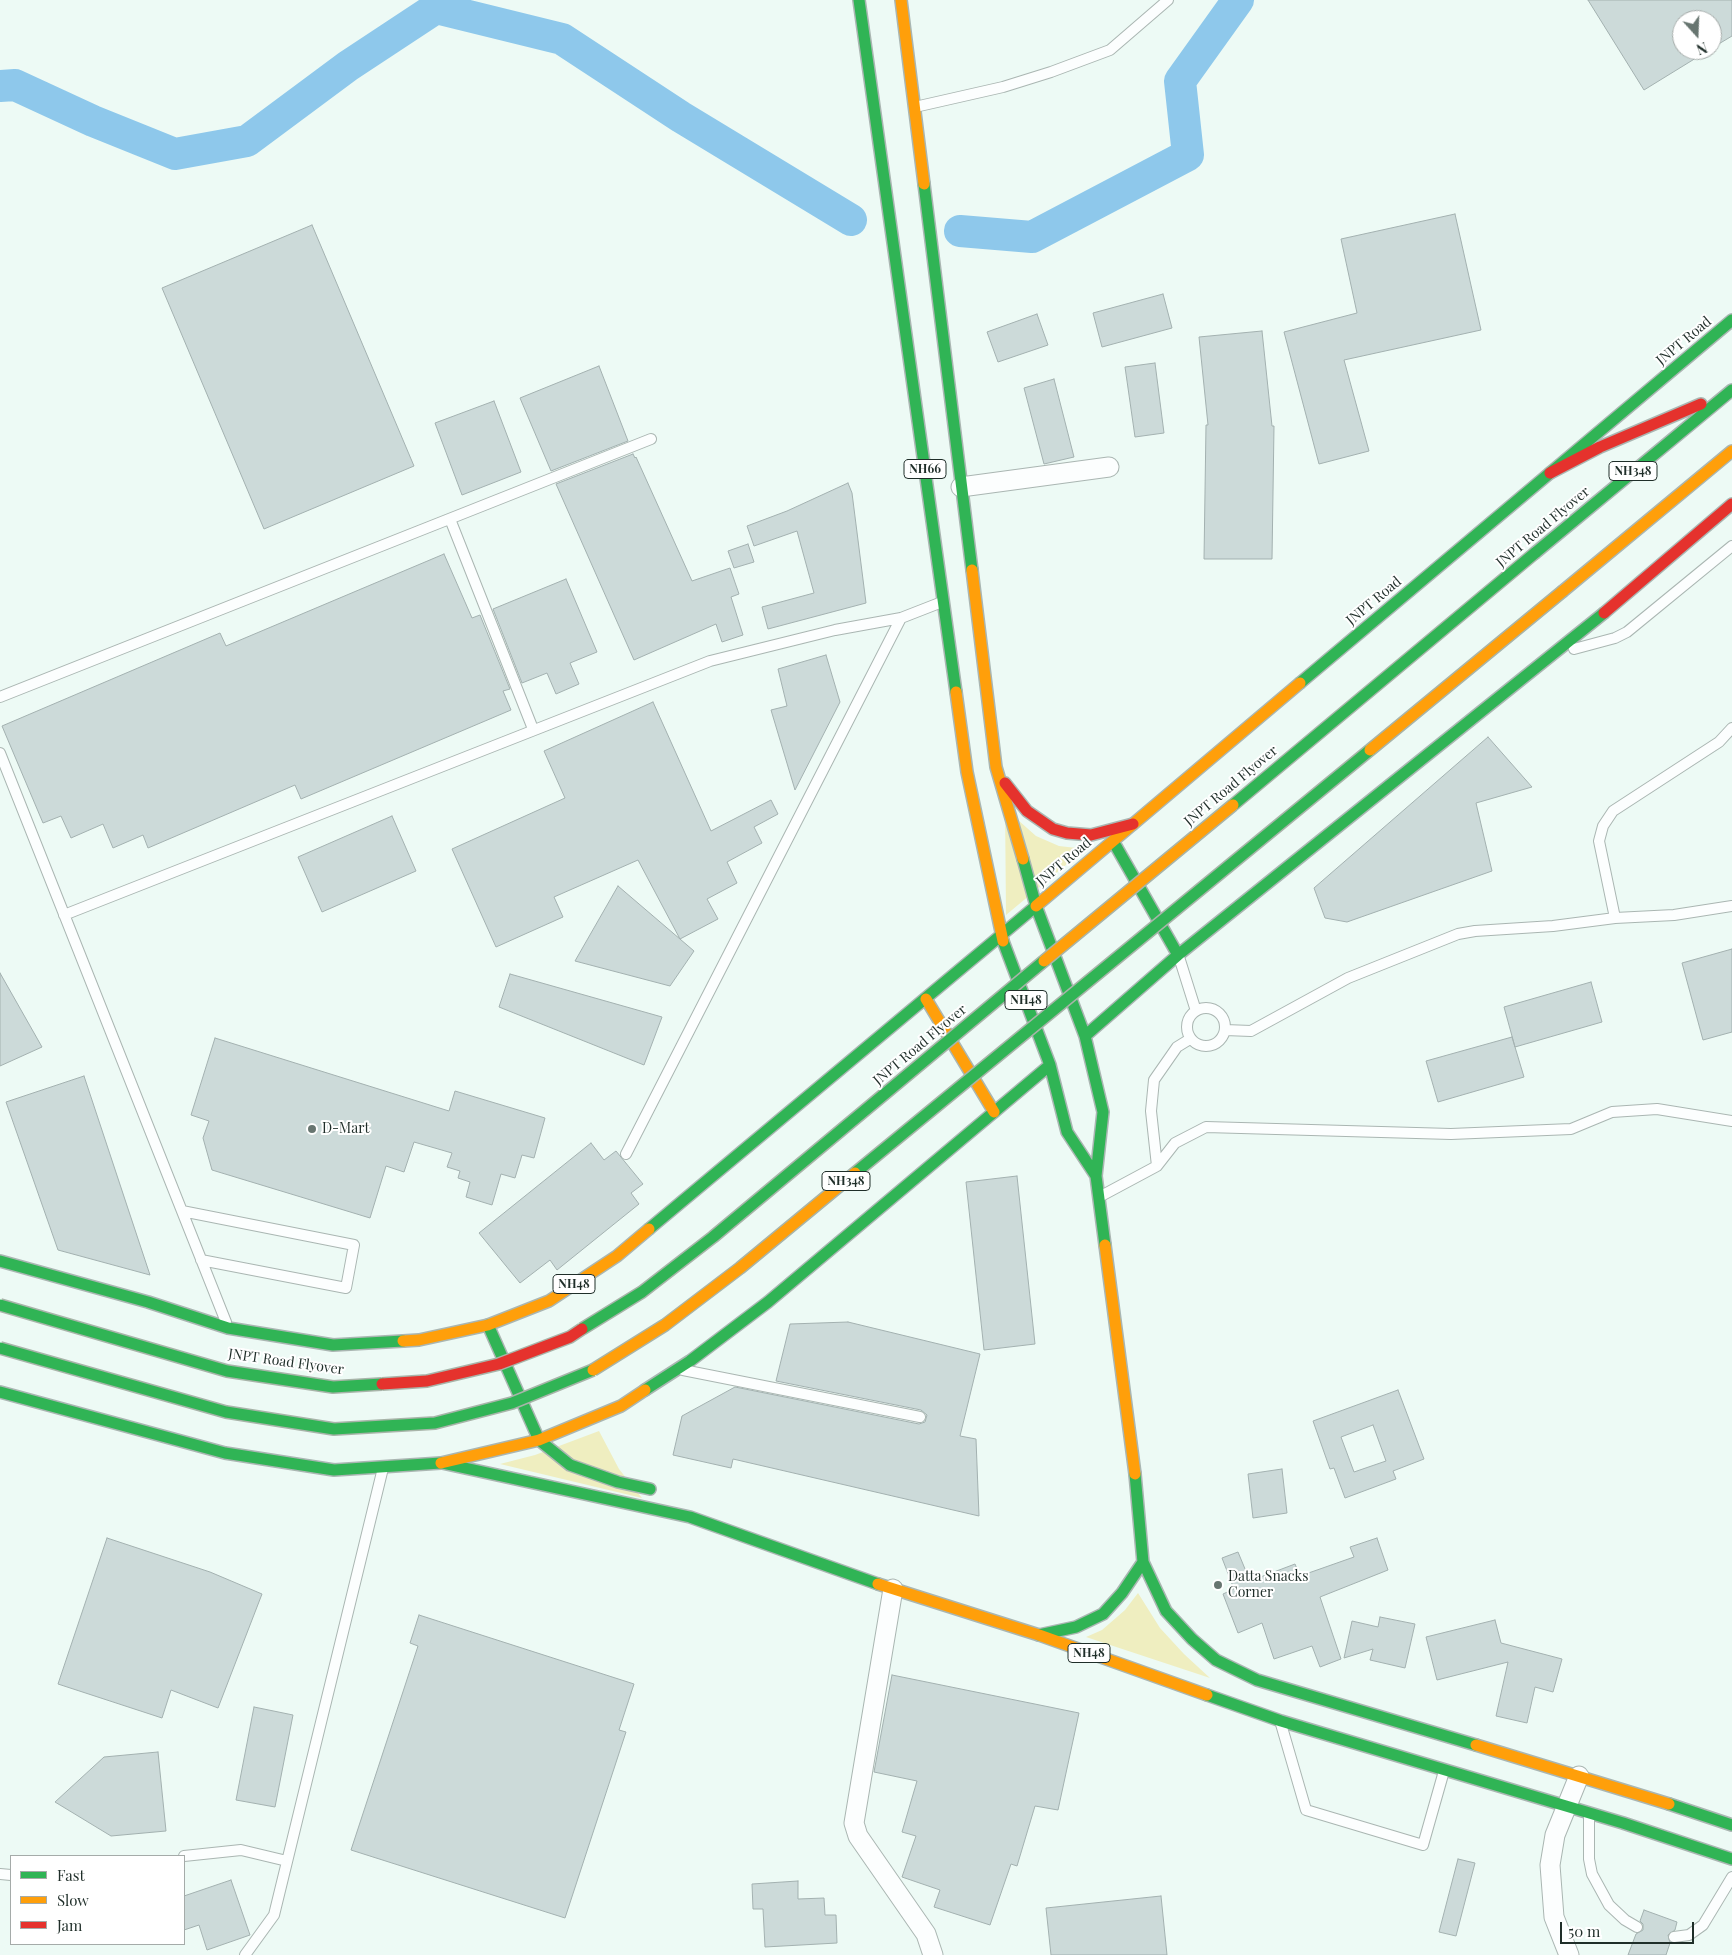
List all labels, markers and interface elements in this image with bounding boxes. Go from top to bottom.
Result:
north arrow [1672,10,1722,60]
text: N [1694,38,1710,59]
street label: JNPT Road [1653,313,1715,369]
road number: NH66 [904,459,946,478]
road number: NH348 [1609,462,1657,481]
street label: JNPT Road Flyover [1493,483,1593,571]
street label: JNPT Road [1343,573,1405,629]
street label: JNPT Road Flyover [1181,742,1281,830]
street label: JNPT Road [1033,834,1095,890]
road number: NH48 [1005,990,1047,1010]
street label: JNPT Road Flyover [870,1001,970,1089]
place label: D-Mart [322,1121,369,1137]
marker: D-Mart [306,1123,318,1135]
road number: NH348 [822,1172,870,1190]
road number: NH48 [553,1274,595,1294]
street label: JNPT Road Flyover [227,1346,345,1378]
place label: Datta Snacks Corner [1228,1569,1308,1601]
marker: Datta Snacks Corner [1212,1579,1224,1591]
road number: NH48 [1068,1644,1110,1662]
legend [10,1855,185,1945]
text: Fast [57,1865,85,1885]
text: Slow [57,1890,89,1910]
scale bar [1562,1912,1696,1944]
text: Jam [57,1915,82,1935]
text: 50 m [1568,1921,1600,1941]

